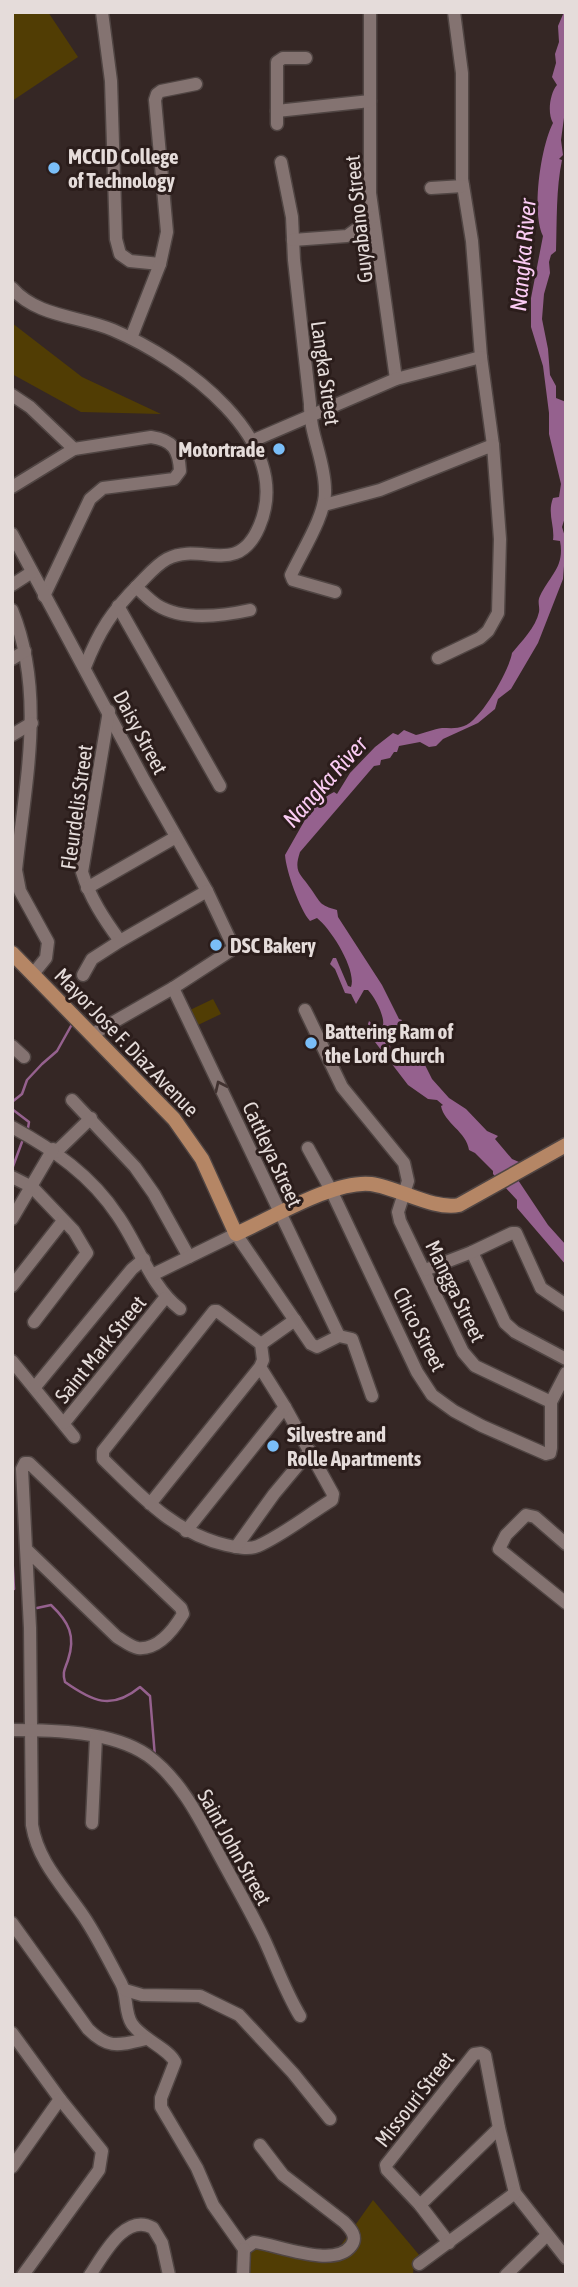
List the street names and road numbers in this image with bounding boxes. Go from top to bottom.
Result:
street label: Guyabano Street [339,154,377,284]
street label: Langka Street [307,319,345,427]
street label: Daisy Street [109,686,173,778]
street label: Fleurdelis Street [55,743,97,871]
street label: Mayor Jose F. Diaz Avenue [50,963,204,1121]
street label: Cattleya Street [238,1098,308,1210]
street label: Mangga Street [421,1236,491,1346]
street label: Chico Street [389,1283,451,1375]
street label: Saint Mark Street [50,1291,150,1407]
street label: Saint John Street [193,1785,277,1909]
street label: Missouri Street [370,2047,458,2151]

